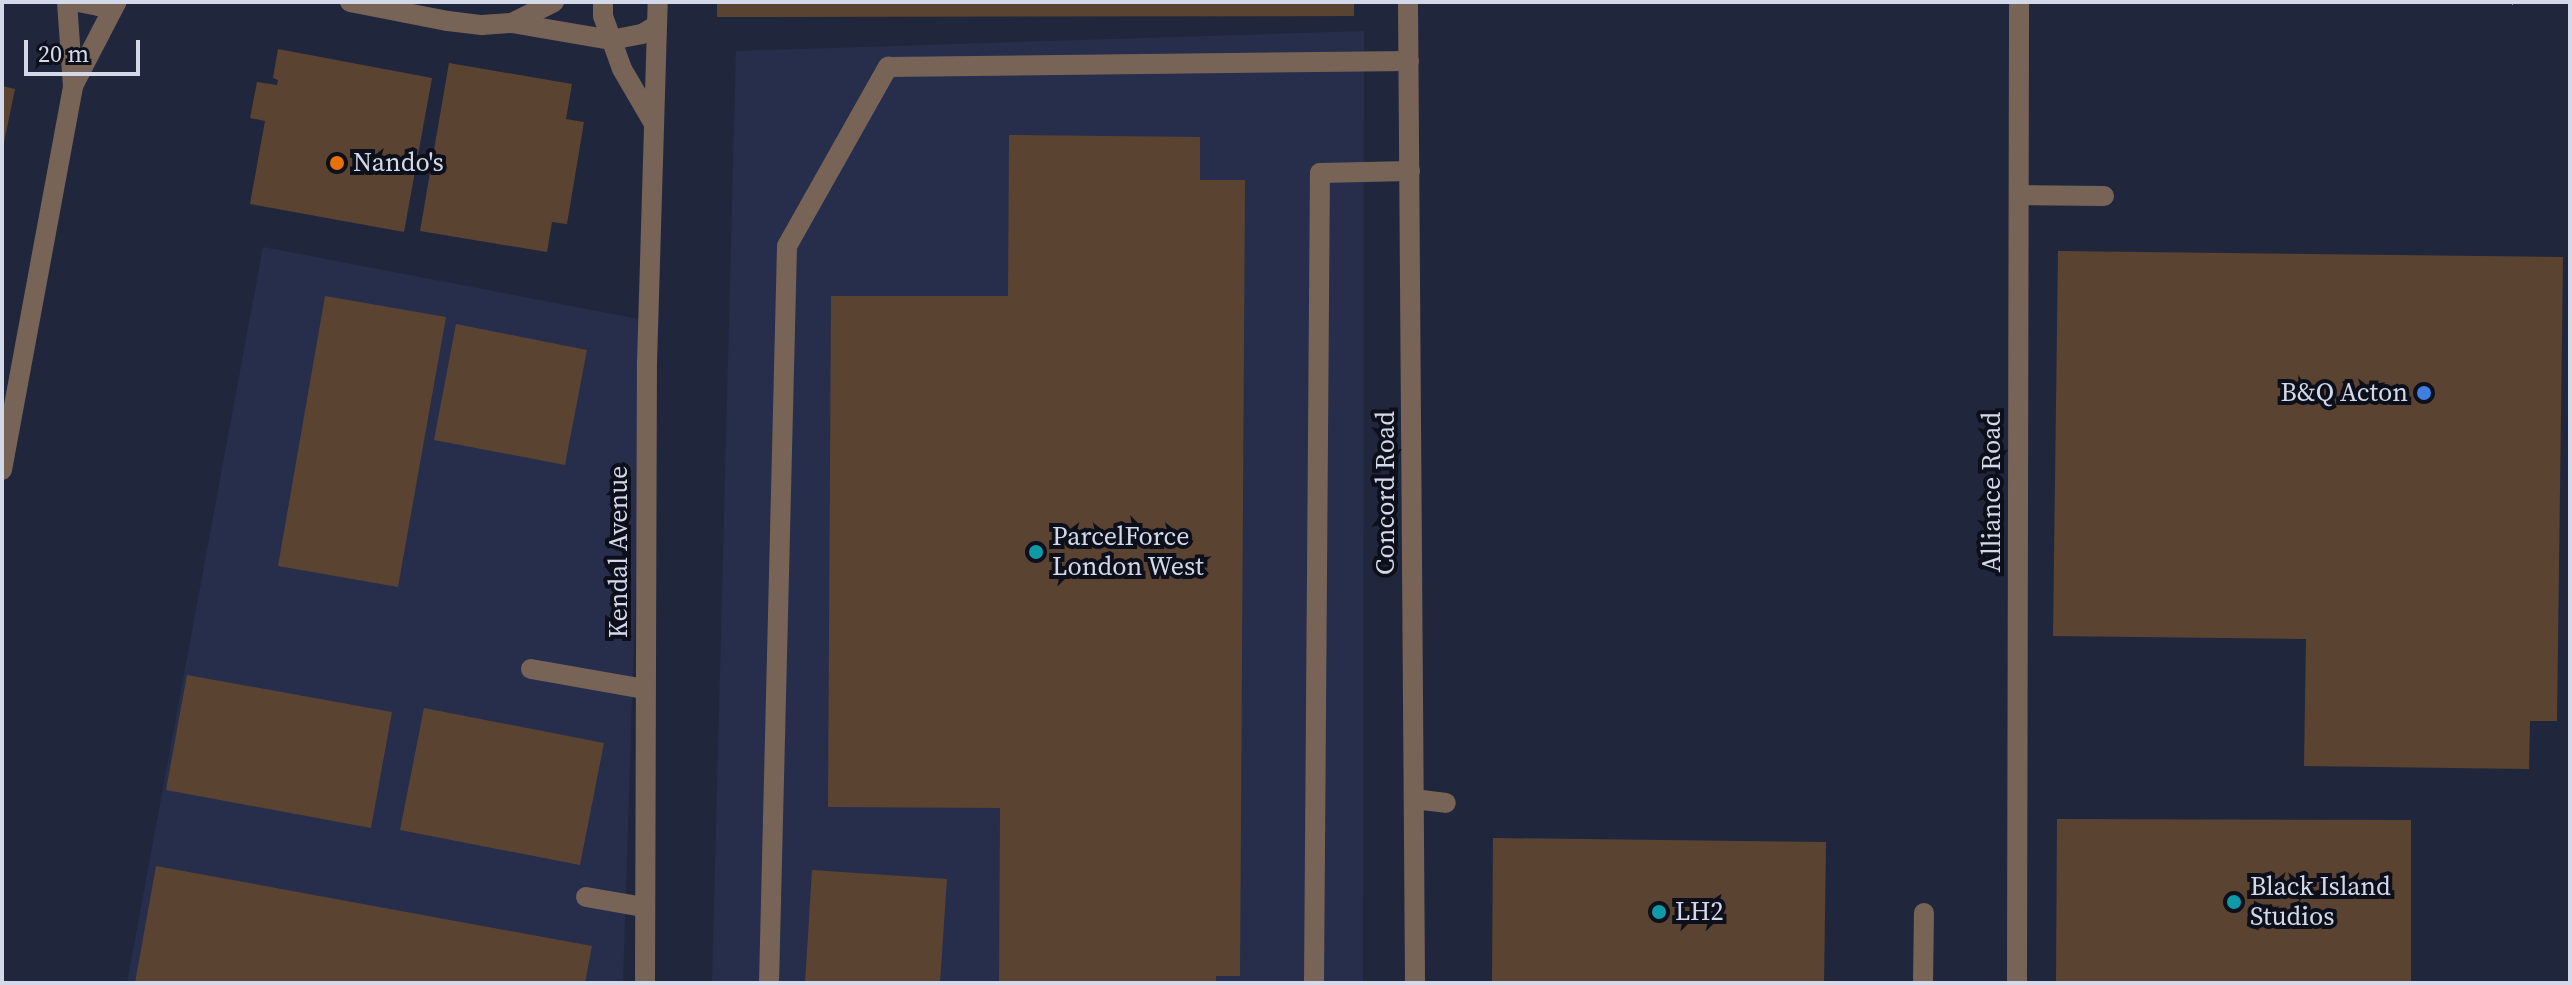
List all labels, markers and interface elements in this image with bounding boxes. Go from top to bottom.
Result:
scale bar [28,24,144,74]
text: 20 m [38,37,89,70]
place label: Nando's [353,147,444,179]
marker: Nando's [328,154,346,172]
place label: B&Q Acton [2281,377,2408,409]
marker: B&Q Acton [2415,384,2433,402]
street label: Concord Road [1370,411,1402,575]
street label: Alliance Road [1976,412,2008,572]
street label: Kendal Avenue [603,466,635,638]
place label: ParcelForce London West [1052,521,1205,582]
marker: ParcelForce London West [1027,543,1045,561]
place label: Black Island Studios [2250,871,2391,932]
marker: Black Island Studios [2225,893,2243,911]
place label: LH2 [1675,896,1723,928]
marker: LH2 [1650,903,1668,921]

